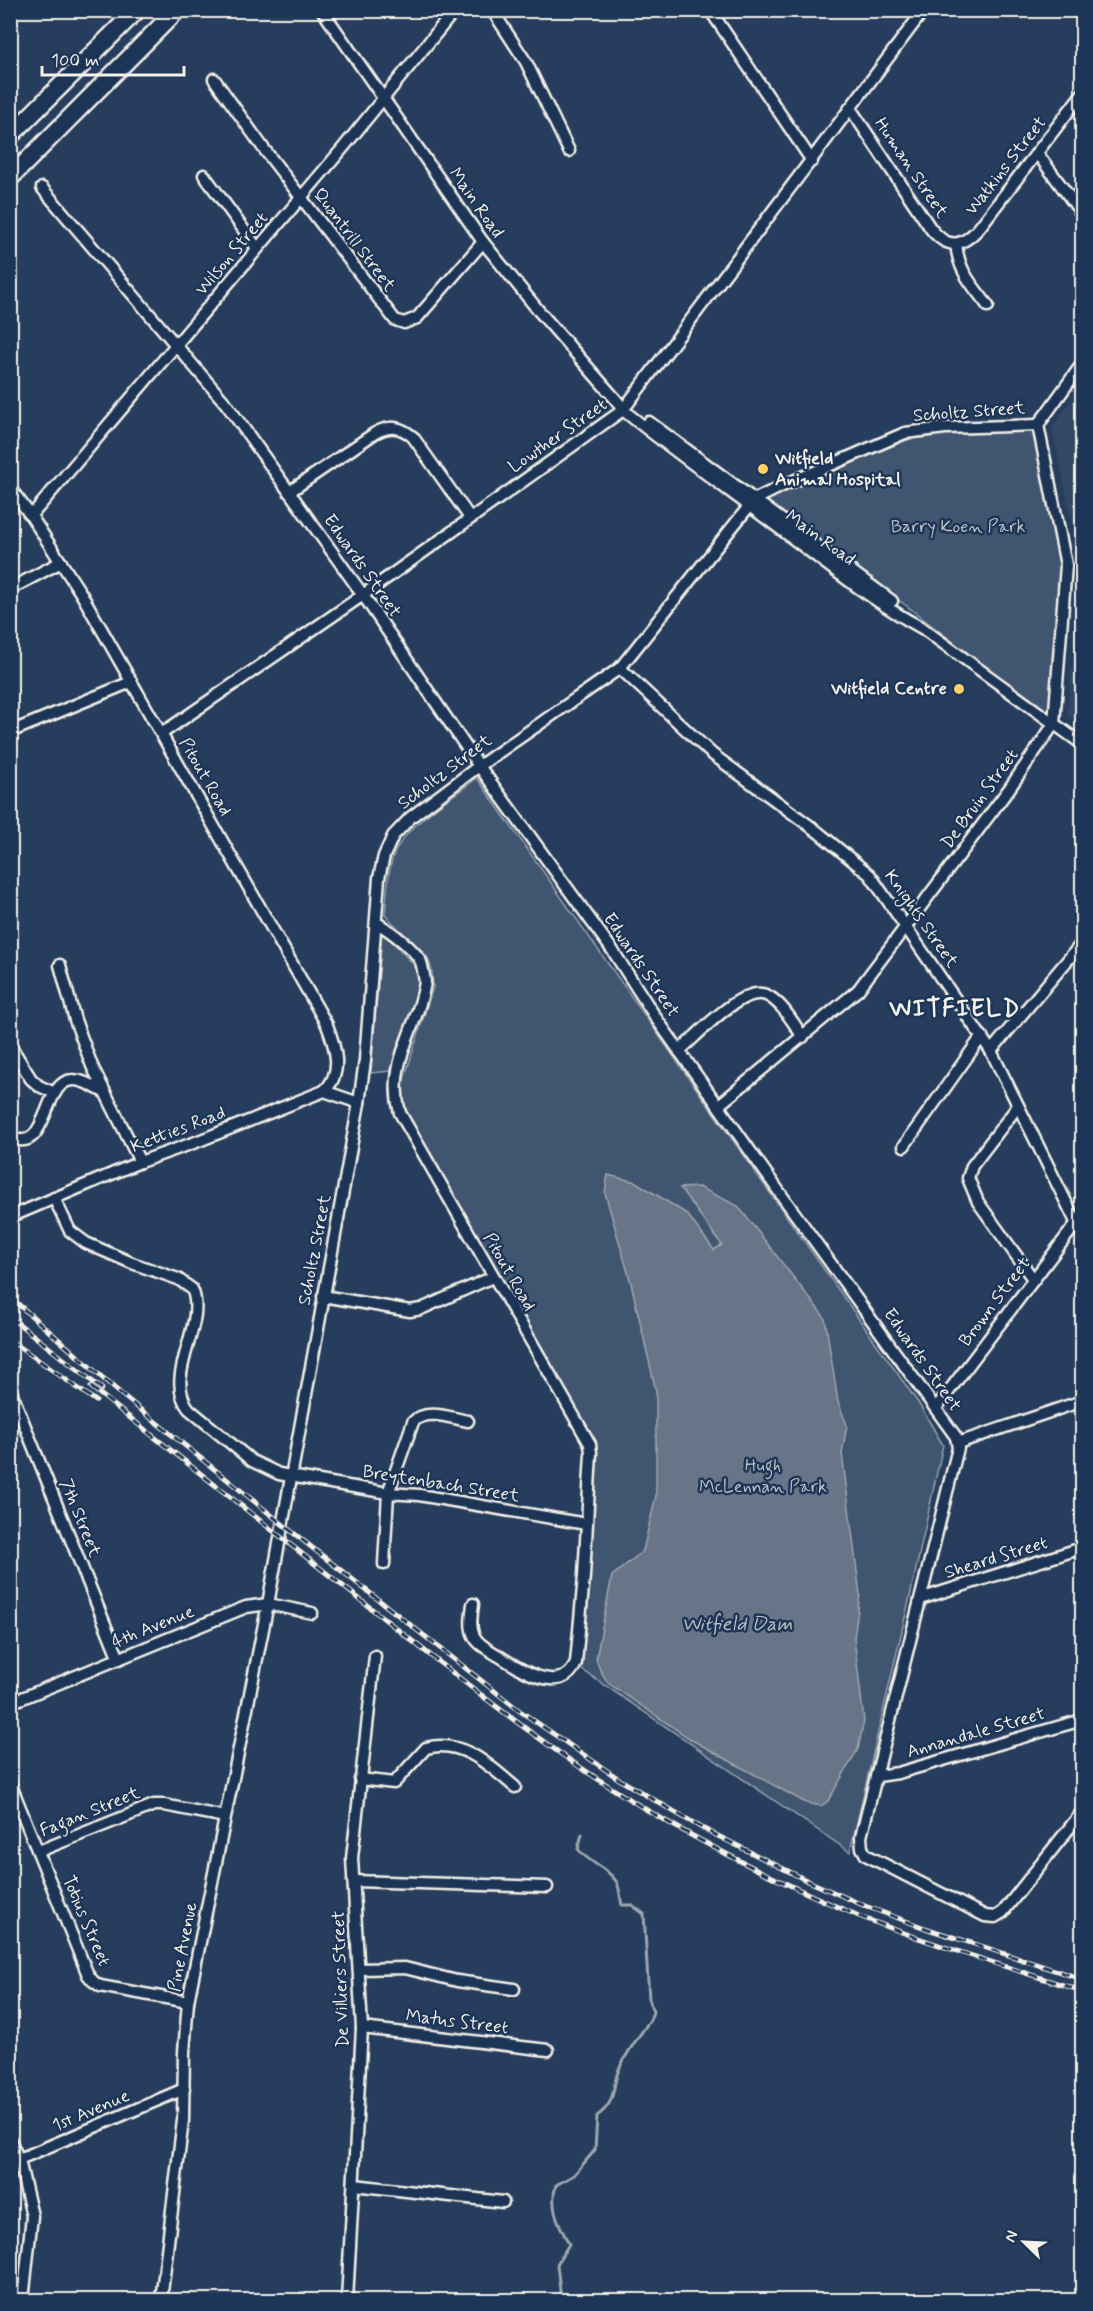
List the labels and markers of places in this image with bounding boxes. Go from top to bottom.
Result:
place label: Witfield Animal Hospital [774,447,901,492]
marker: Witfield Animal Hospital [756,462,770,476]
place label: Witfield Centre [830,677,947,701]
marker: Witfield Centre [952,682,966,696]

